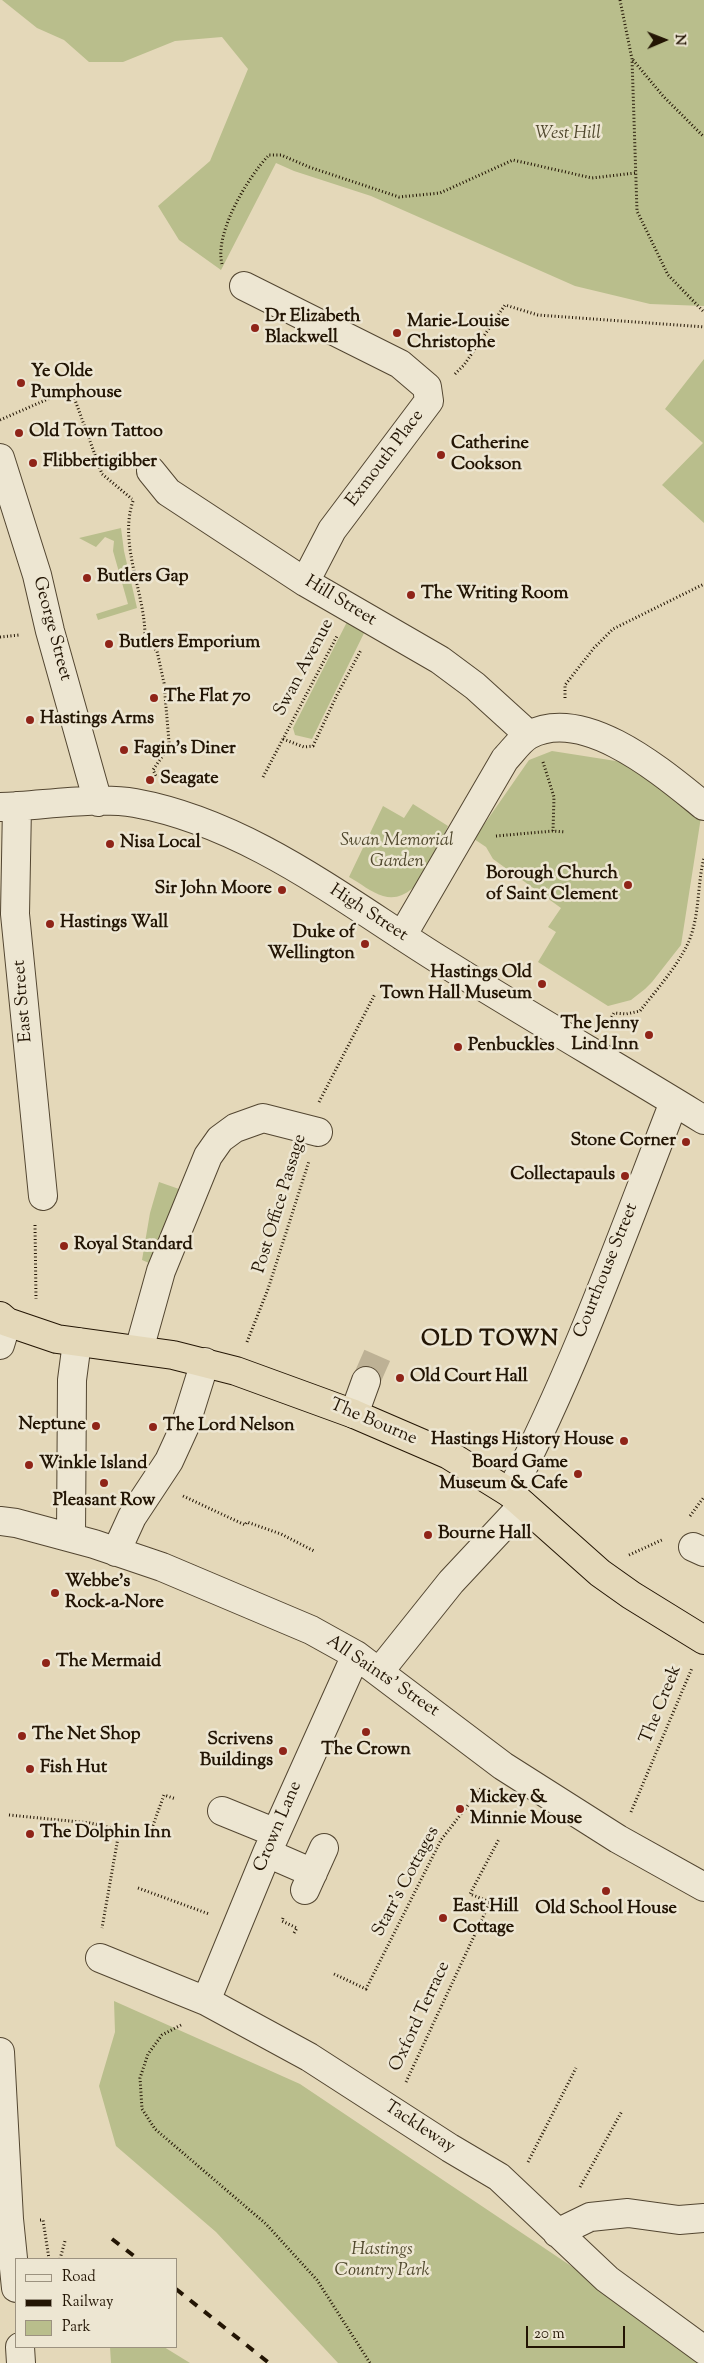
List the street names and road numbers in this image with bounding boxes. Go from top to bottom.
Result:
street label: Exmouth Place [342,406,430,512]
street label: Hill Street [300,572,380,632]
street label: George Street [27,574,75,684]
street label: Swan Avenue [270,616,340,720]
street label: High Street [325,881,411,947]
street label: East Street [10,959,38,1043]
street label: Post Office Passage [250,1132,312,1276]
street label: Courthouse Street [570,1200,644,1342]
street label: The Bourne [326,1395,420,1451]
street label: All Saints' Street [322,1631,442,1723]
street label: The Creek [636,1663,688,1747]
street label: Crown Lane [250,1778,308,1876]
street label: Starr's Cottages [369,1823,445,1941]
street label: Oxford Terrace [386,1958,456,2076]
street label: Tackleway [379,2097,459,2159]

